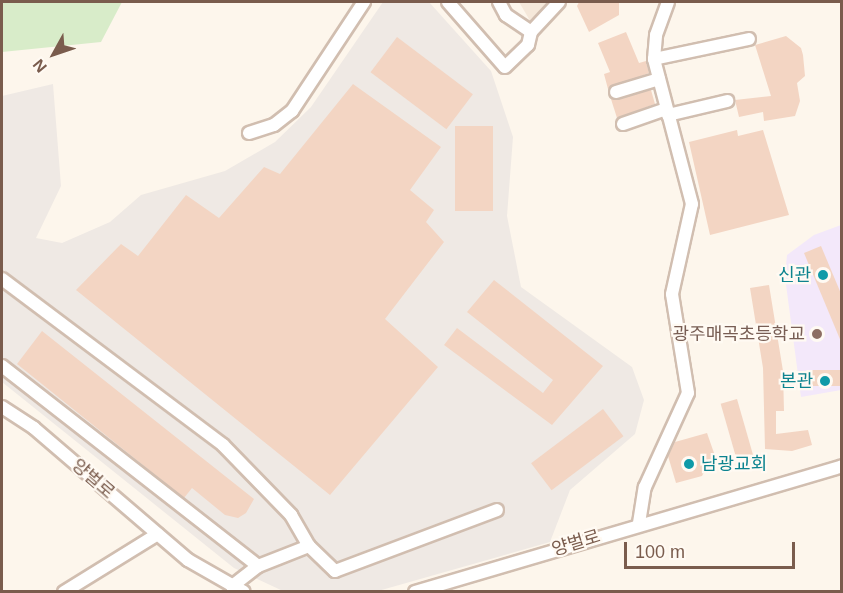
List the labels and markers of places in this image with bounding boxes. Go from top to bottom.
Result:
place label: 신관 [778,264,811,286]
marker: 신관 [816,268,830,282]
place label: 광주매곡초등학교 [673,323,805,345]
marker: 광주매곡초등학교 [810,327,824,341]
place label: 본관 [780,370,813,392]
marker: 본관 [818,374,832,388]
place label: 남광교회 [701,453,767,475]
marker: 남광교회 [682,457,696,471]

